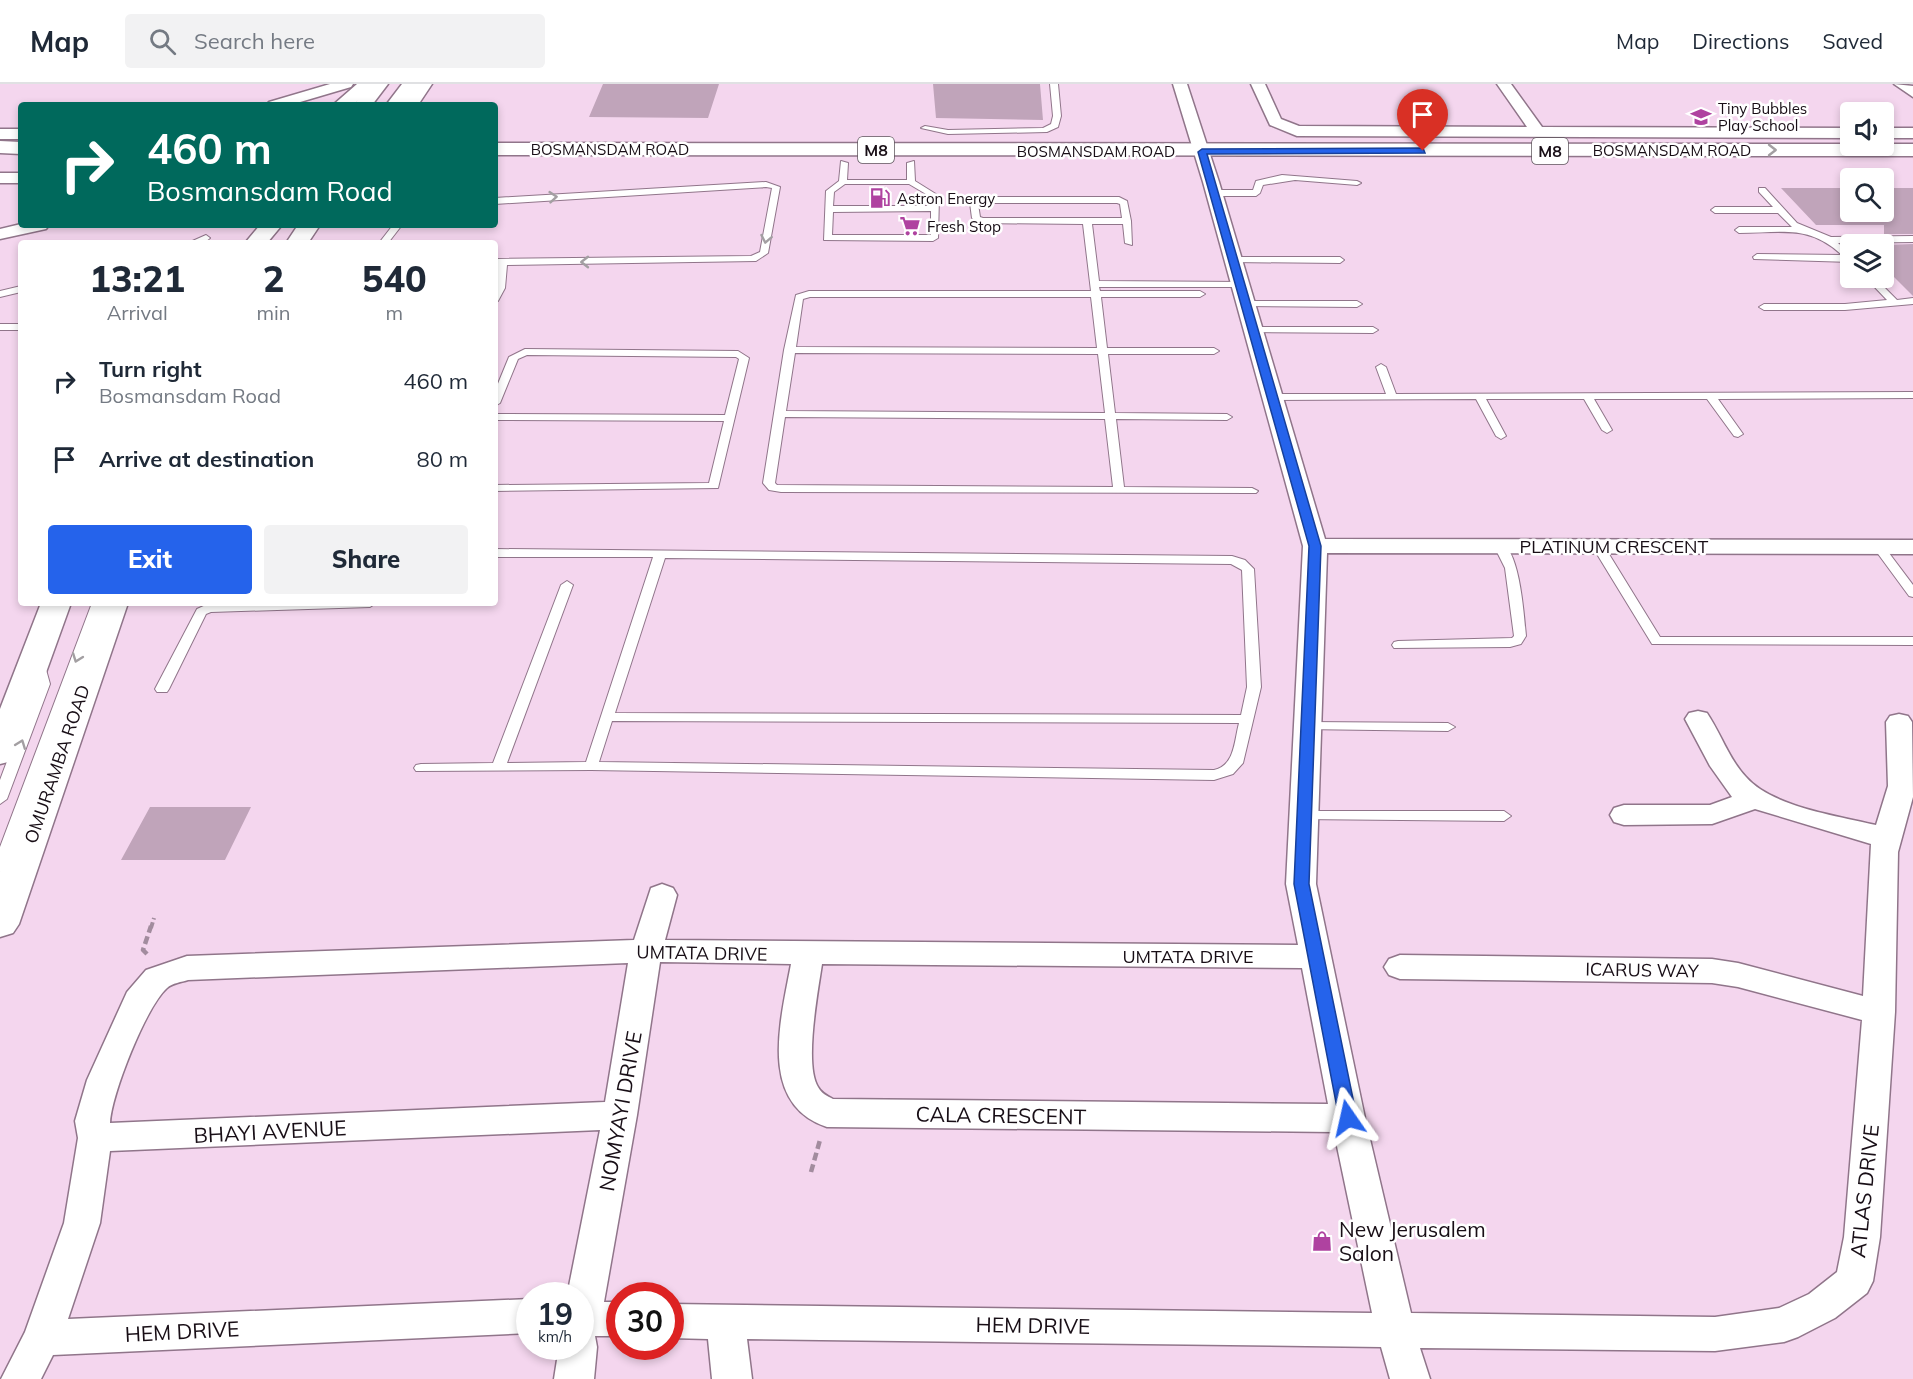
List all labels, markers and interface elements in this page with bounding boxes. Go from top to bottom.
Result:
search box [125,14,545,68]
text: Map [30,24,89,59]
icon: search [146,25,179,58]
text: Search here [194,27,315,55]
text: Map [1616,28,1659,54]
text: Directions [1692,28,1789,54]
text: Saved [1822,28,1883,54]
pin [1397,89,1448,151]
icon: arrive [1406,98,1439,131]
place label: Tiny Bubbles Play School [1718,99,1807,135]
map controls [1840,102,1894,288]
button: sound [1840,102,1894,156]
school or university icon: Tiny Bubbles Play School [1689,105,1713,129]
text: 460 m [147,122,272,175]
icon: right [48,126,126,204]
road number: M8 [858,137,894,163]
road number: M8 [1532,138,1568,164]
street label: BOSMANSDAM ROAD [531,140,689,159]
street label: BOSMANSDAM ROAD [1593,141,1751,160]
street label: BOSMANSDAM ROAD [1017,142,1175,161]
one-way arrow [1768,144,1777,156]
button: search [1840,168,1894,222]
text: Bosmansdam Road [147,174,393,208]
fuel station icon: Astron Energy [868,186,892,210]
place label: Astron Energy [897,189,995,208]
one-way arrow [549,191,558,204]
supermarket icon: Fresh Stop [898,214,922,238]
place label: Fresh Stop [927,217,1001,236]
one-way arrow [760,234,773,244]
button: layers [1840,234,1894,288]
text: 13:21 [89,256,185,301]
text: 2 [263,256,284,301]
text: 540 [362,256,427,301]
one-way arrow [581,256,590,268]
text: Arrival [107,300,168,325]
text: min [256,300,291,325]
text: m [385,300,403,325]
text: Turn right [99,355,202,383]
icon: right [48,365,81,398]
text: 460 m [403,367,468,395]
text: Bosmansdam Road [99,383,281,408]
icon: arrive [48,443,81,476]
text: Arrive at destination [99,445,314,473]
text: 80 m [417,445,468,473]
button: Exit [48,525,252,594]
button: Share [264,525,468,594]
street label: PLATINUM CRESCENT [1520,535,1709,558]
one-way arrow [72,652,85,663]
street label: OMURAMBA ROAD [19,682,95,846]
one-way arrow [14,739,26,750]
street label: UMTATA DRIVE [636,940,768,966]
street label: UMTATA DRIVE [1122,945,1254,968]
street label: ICARUS WAY [1585,958,1700,983]
street label: NOMYAYI DRIVE [593,1029,647,1193]
position arrow [1316,1086,1380,1150]
street label: CALA CRESCENT [916,1101,1087,1129]
street label: BHAYI AVENUE [193,1114,347,1148]
street label: ATLAS DRIVE [1844,1123,1884,1259]
place label: New Jerusalem Salon [1339,1216,1486,1266]
shop icon: New Jerusalem Salon [1310,1229,1334,1253]
speed limit sign: 30 [606,1282,684,1360]
text: 19 [537,1295,573,1333]
street label: HEM DRIVE [975,1311,1091,1339]
street label: HEM DRIVE [124,1315,240,1347]
text: km/h [538,1327,572,1346]

